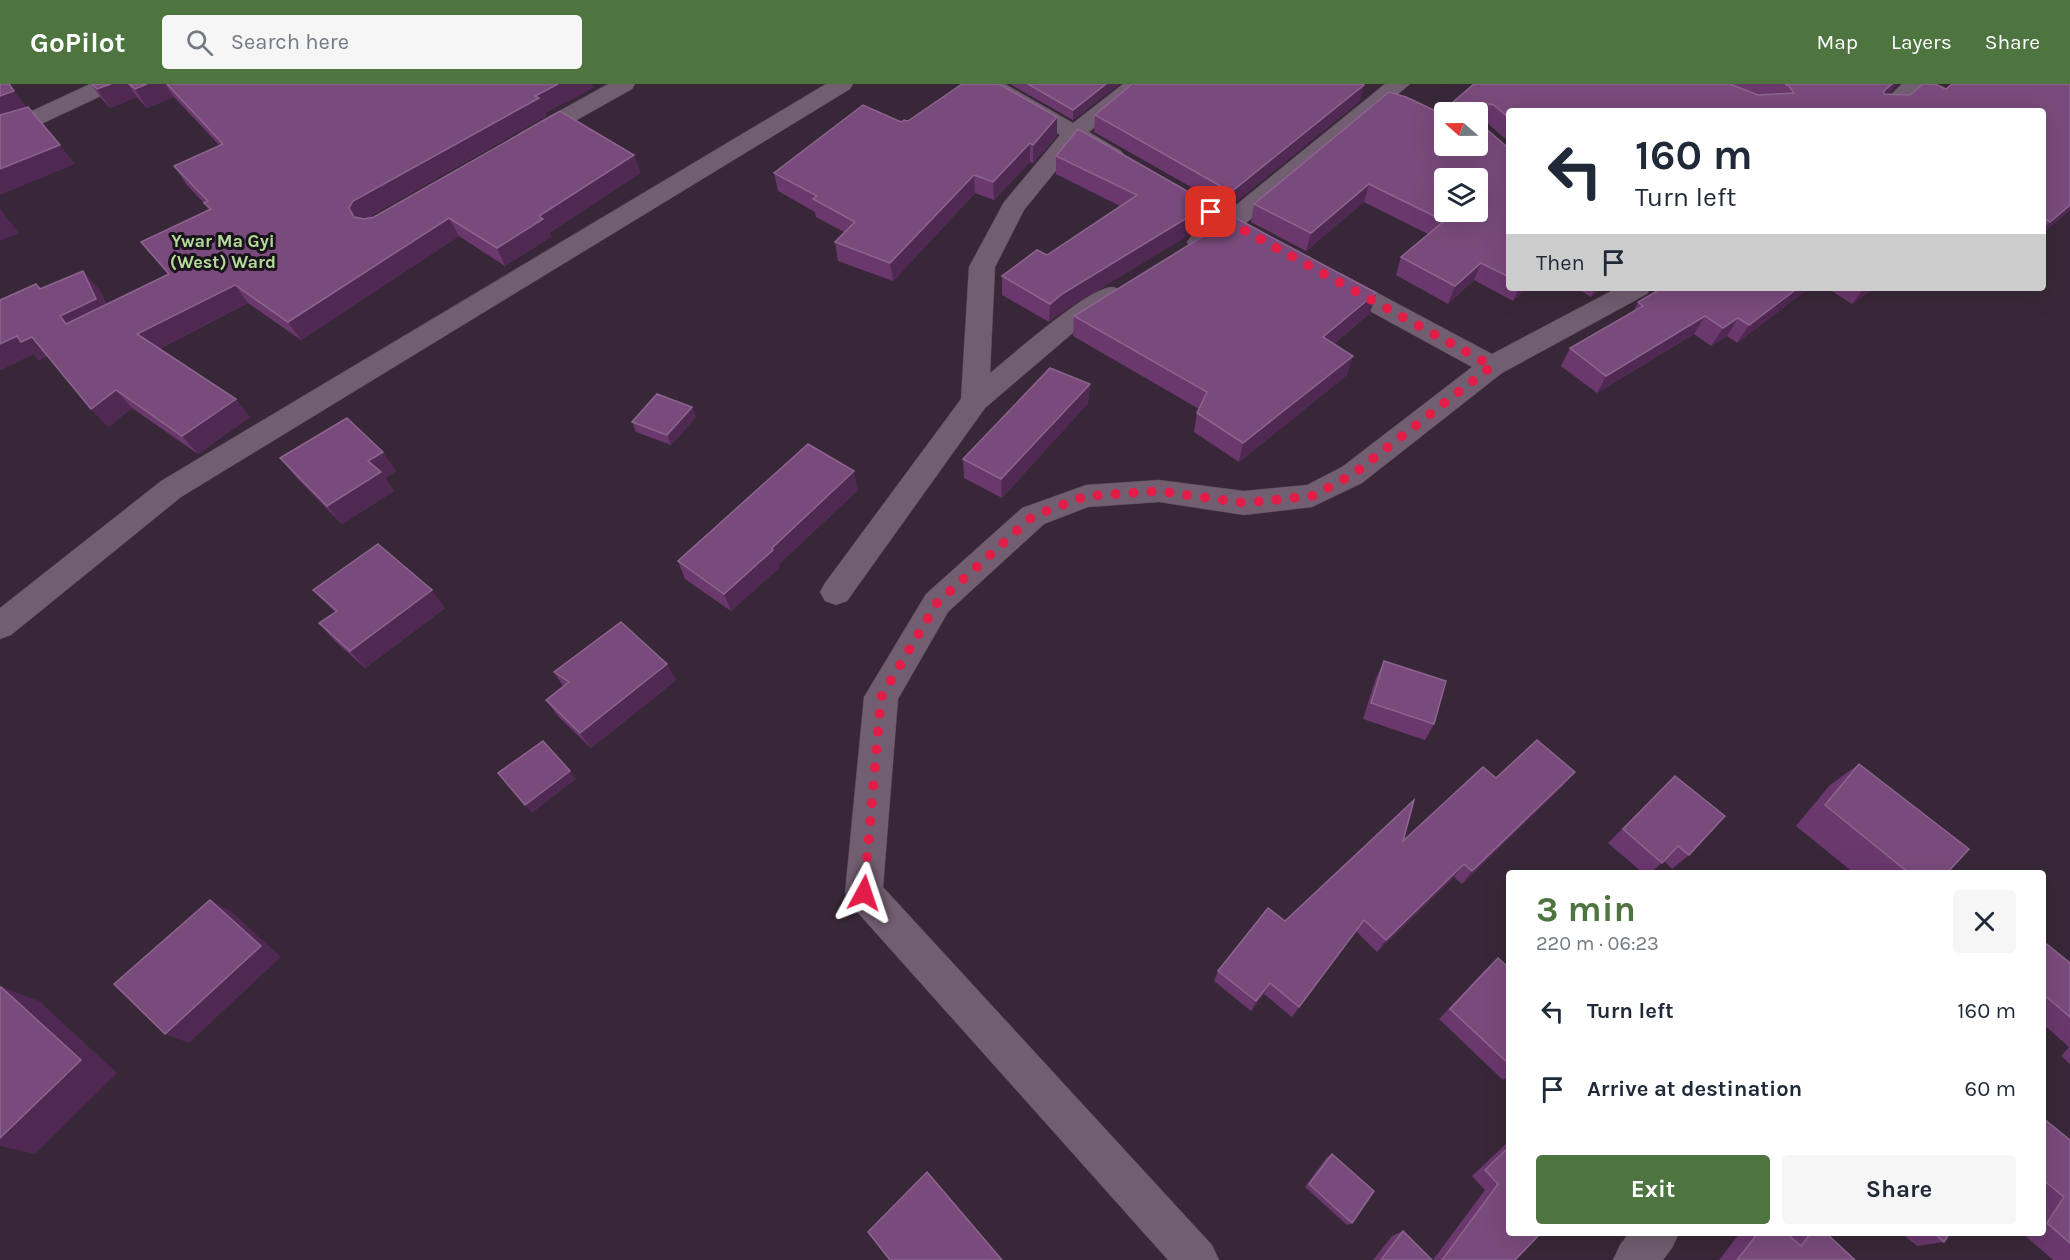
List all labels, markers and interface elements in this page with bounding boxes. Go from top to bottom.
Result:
search box [162,15,582,69]
text: GoPilot [30,26,126,59]
icon: search [183,26,216,59]
text: Search here [231,29,349,55]
text: Map [1816,30,1858,54]
text: Layers [1891,30,1952,54]
text: Share [1985,30,2040,54]
north arrow [1434,102,1488,156]
map controls [1434,102,1488,222]
text: 160 m [1635,130,1753,180]
icon: left [1536,132,1614,210]
button: layers [1434,168,1488,222]
text: Turn left [1635,181,1736,213]
pin [1185,186,1236,237]
icon: arrive [1194,195,1227,228]
district label: Ywar Ma Gyi (West) Ward [170,230,276,273]
icon: arrive [1597,246,1630,279]
text: Then [1536,250,1585,276]
position arrow [832,861,896,925]
text: 3 min [1536,888,1636,930]
button: close [1953,890,2016,953]
text: 220 m · 06:23 [1536,932,1659,955]
icon: left [1536,995,1569,1028]
text: Turn left [1587,998,1674,1024]
text: 160 m [1957,998,2016,1024]
icon: arrive [1536,1073,1569,1106]
text: Arrive at destination [1587,1076,1802,1102]
text: 60 m [1965,1076,2016,1102]
button: Exit [1536,1155,1770,1224]
button: Share [1782,1155,2016,1224]

